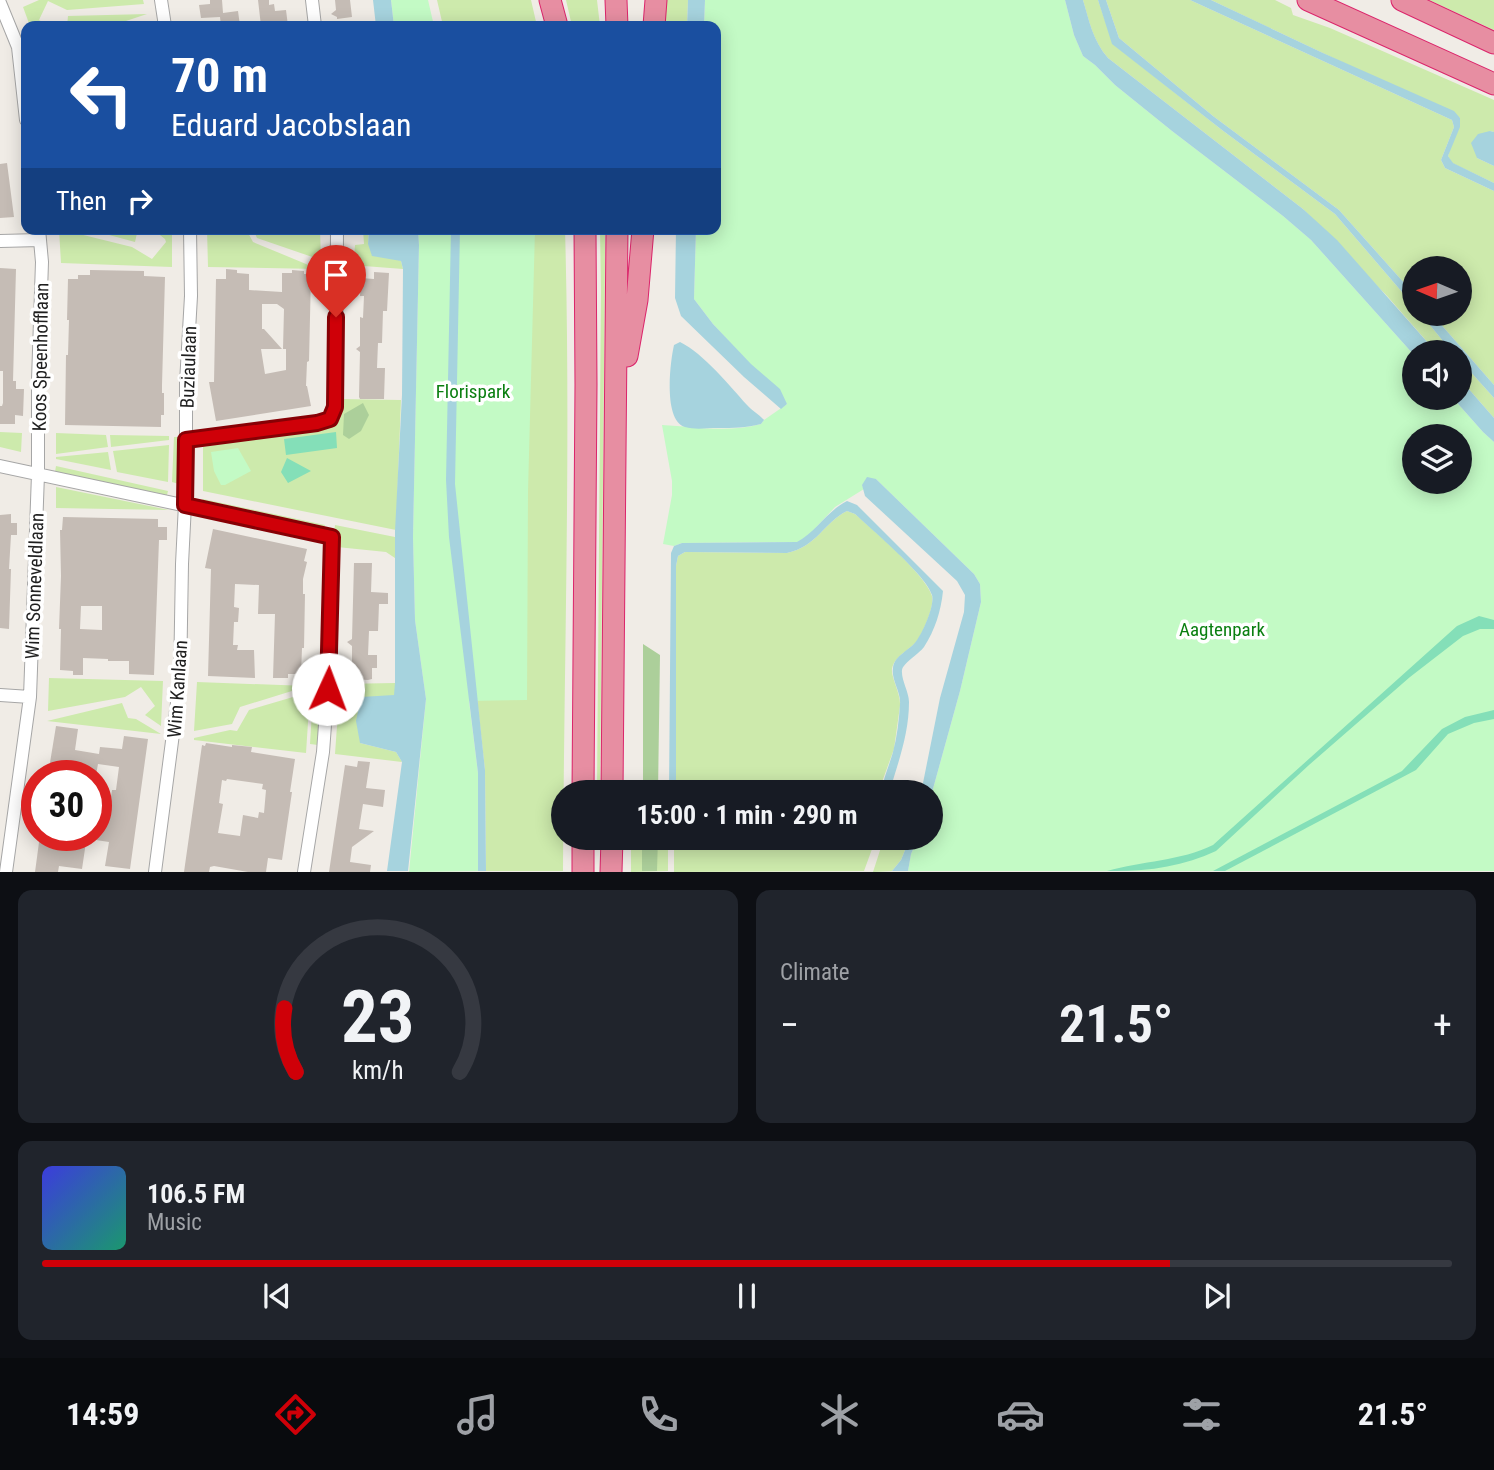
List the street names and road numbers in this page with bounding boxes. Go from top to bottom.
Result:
street label: Koos Speenhofflaan [28,282,53,432]
street label: Buziaulaan [176,325,201,409]
street label: Wim Sonneveldlaan [20,512,49,660]
street label: Wim Kanlaan [163,639,192,739]

